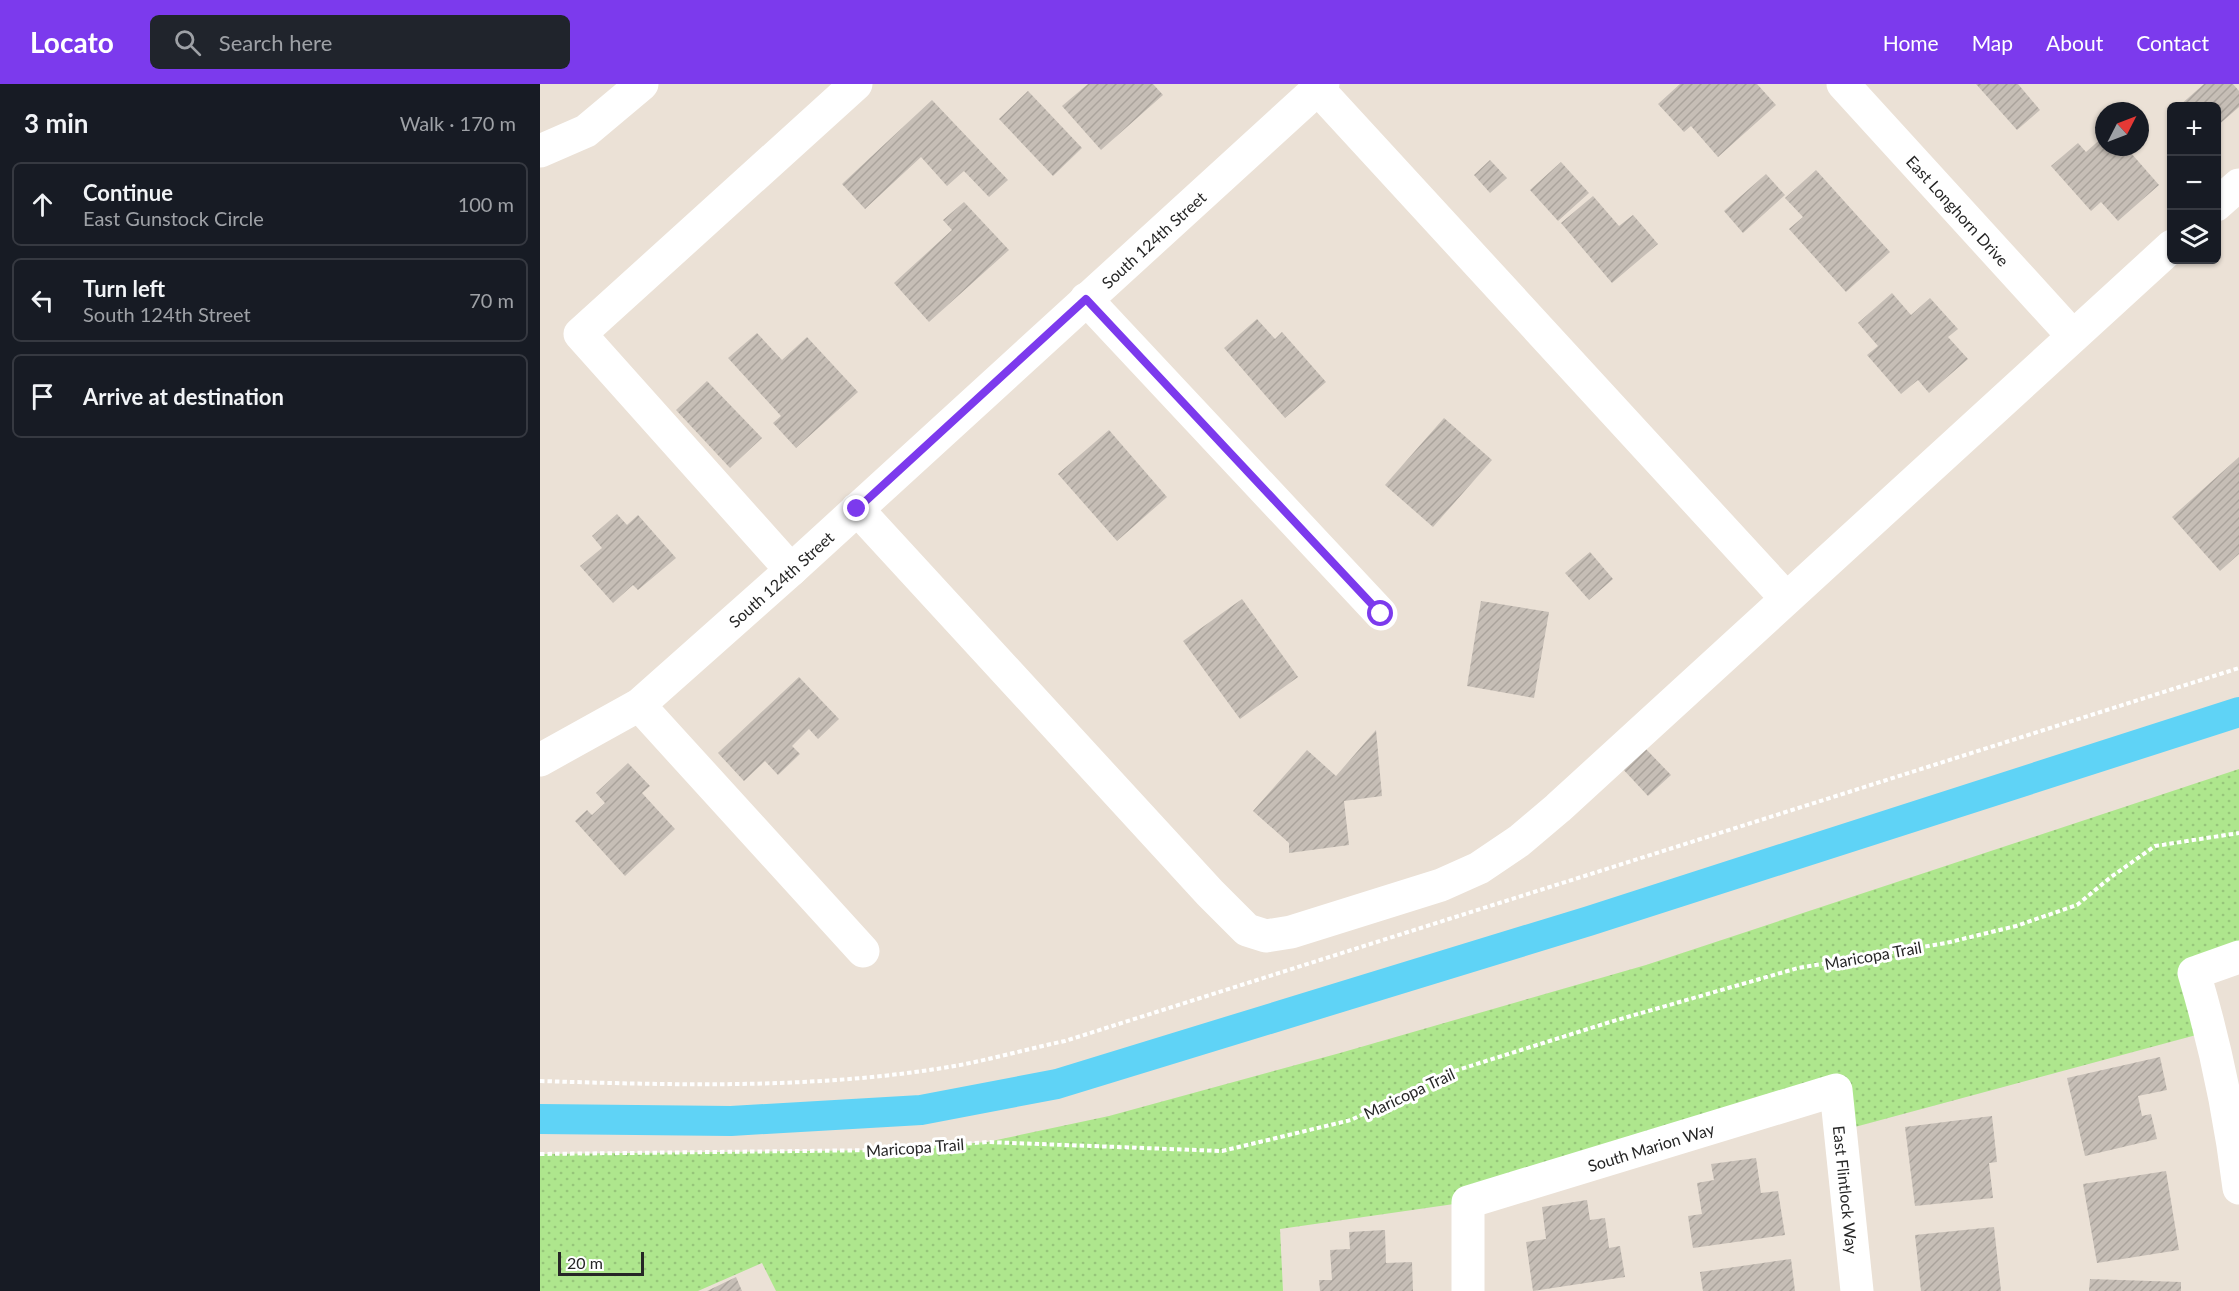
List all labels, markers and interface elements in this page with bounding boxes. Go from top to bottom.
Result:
search box [150,15,570,69]
text: Locato [30,25,114,59]
icon: search [171,26,204,59]
text: Search here [219,29,332,56]
text: Home [1883,30,1939,55]
text: Map [1972,30,2013,55]
text: About [2046,30,2103,55]
text: Contact [2136,30,2209,55]
north arrow [2095,102,2149,156]
map controls [2167,102,2221,264]
button: + [2167,102,2221,156]
text: 3 min [24,107,88,139]
text: Walk · 170 m [400,111,516,135]
street label: East Longhorn Drive [1903,151,2013,270]
button: − [2167,156,2221,210]
text: Continue [83,179,173,206]
street label: South 124th Street [1097,187,1209,291]
icon: ahead [26,188,59,221]
text: 100 m [458,192,514,216]
text: East Gunstock Circle [83,206,264,230]
button: layers [2167,210,2221,264]
text: Turn left [83,275,165,302]
icon: left [26,284,59,317]
text: 70 m [469,288,514,312]
text: South 124th Street [83,302,251,326]
icon: arrive [26,380,59,413]
text: Arrive at destination [83,383,284,410]
route end [843,495,869,521]
street label: South 124th Street [724,527,837,631]
route start [1367,600,1393,626]
street label: Maricopa Trail [1823,937,1923,973]
street label: Maricopa Trail [1360,1064,1458,1122]
street label: South Marion Way [1585,1118,1717,1175]
street label: East Flintlock Way [1830,1125,1863,1256]
street label: Maricopa Trail [865,1134,965,1160]
scale bar [558,1249,644,1276]
text: 20 m [567,1253,603,1272]

